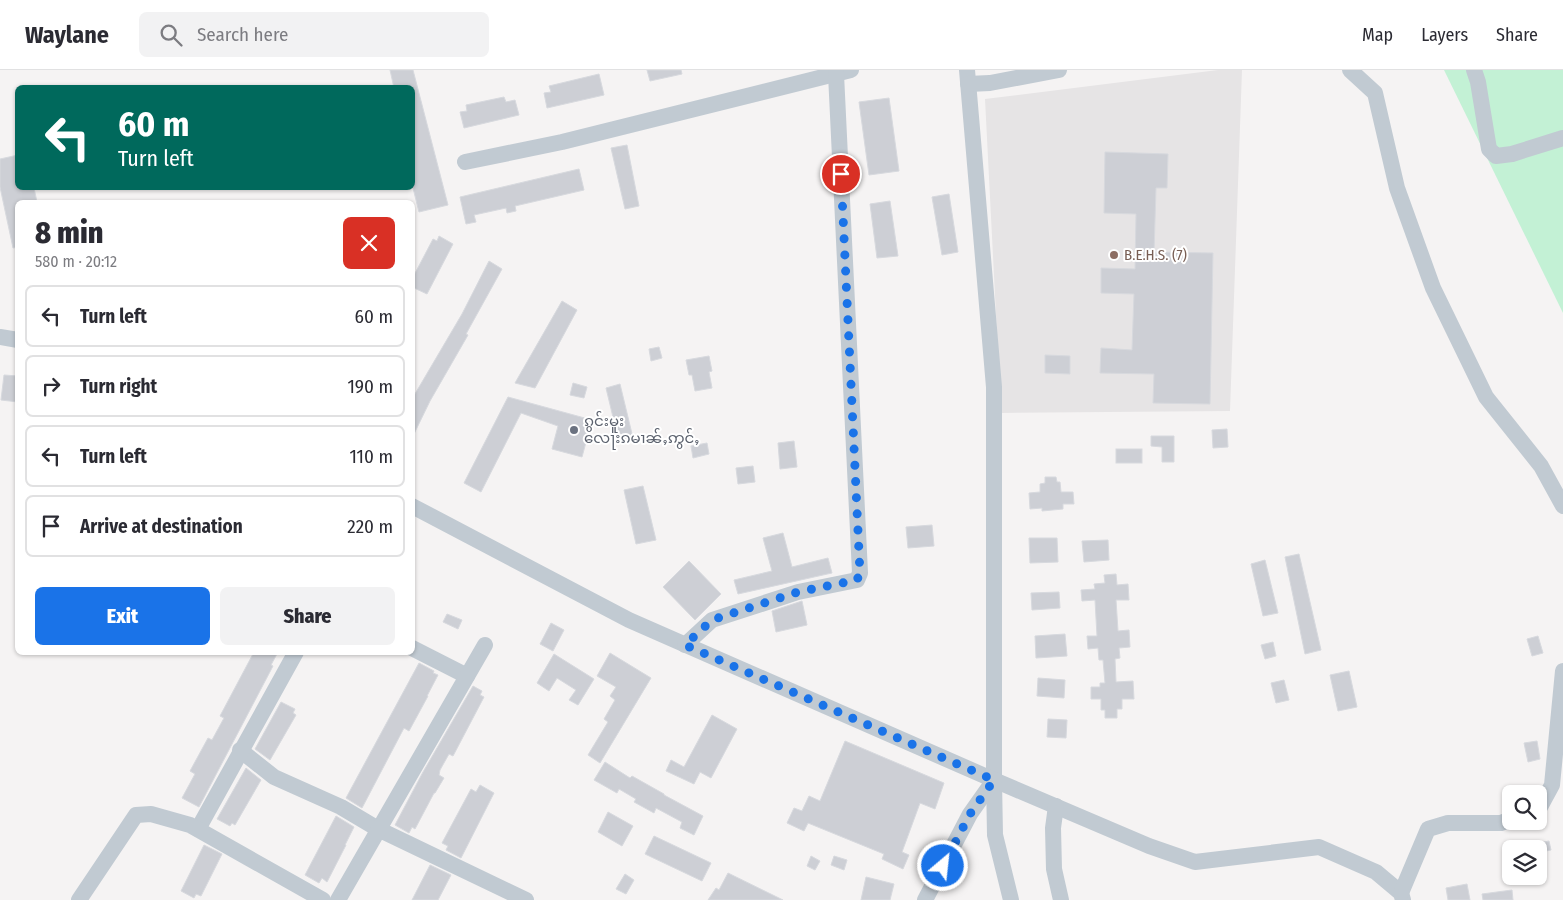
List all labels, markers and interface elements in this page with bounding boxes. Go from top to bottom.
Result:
search box [139,12,489,57]
text: Waylane [25,21,109,49]
icon: search [157,21,185,49]
text: Search here [197,23,288,46]
text: Map [1362,24,1393,46]
text: Layers [1421,24,1468,46]
text: Share [1496,24,1538,46]
text: 60 m [118,103,189,145]
icon: left [35,105,100,170]
text: Turn left [118,145,194,172]
pin [820,153,862,195]
icon: arrive [827,160,855,188]
text: 8 min [35,215,103,251]
button: close [343,217,395,269]
place label: B.E.H.S. (7) [1124,246,1187,264]
marker: B.E.H.S. (7) [1108,249,1120,261]
text: 580 m · 20:12 [35,252,117,271]
icon: left [37,302,65,330]
text: Turn left [80,305,147,328]
text: 60 m [355,305,393,328]
icon: right [37,372,65,400]
text: Turn right [80,375,157,398]
text: 190 m [347,375,393,398]
place label: ၵွင်းမူး လေႃးၵမၢၼ်ႇဢွင်ႇ [584,411,700,450]
marker: ၵွင်းမူး လေႃးၵမၢၼ်ႇဢွင်ႇ [568,424,580,436]
icon: left [37,442,65,470]
text: Turn left [80,445,147,468]
text: 110 m [349,445,393,468]
icon: arrive [37,512,65,540]
text: Arrive at destination [80,515,243,538]
text: 220 m [347,515,393,538]
button: Exit [35,587,210,645]
button: Share [220,587,395,645]
map controls [1502,785,1547,885]
button: search [1502,785,1547,830]
position arrow [916,839,968,891]
button: layers [1502,840,1547,885]

